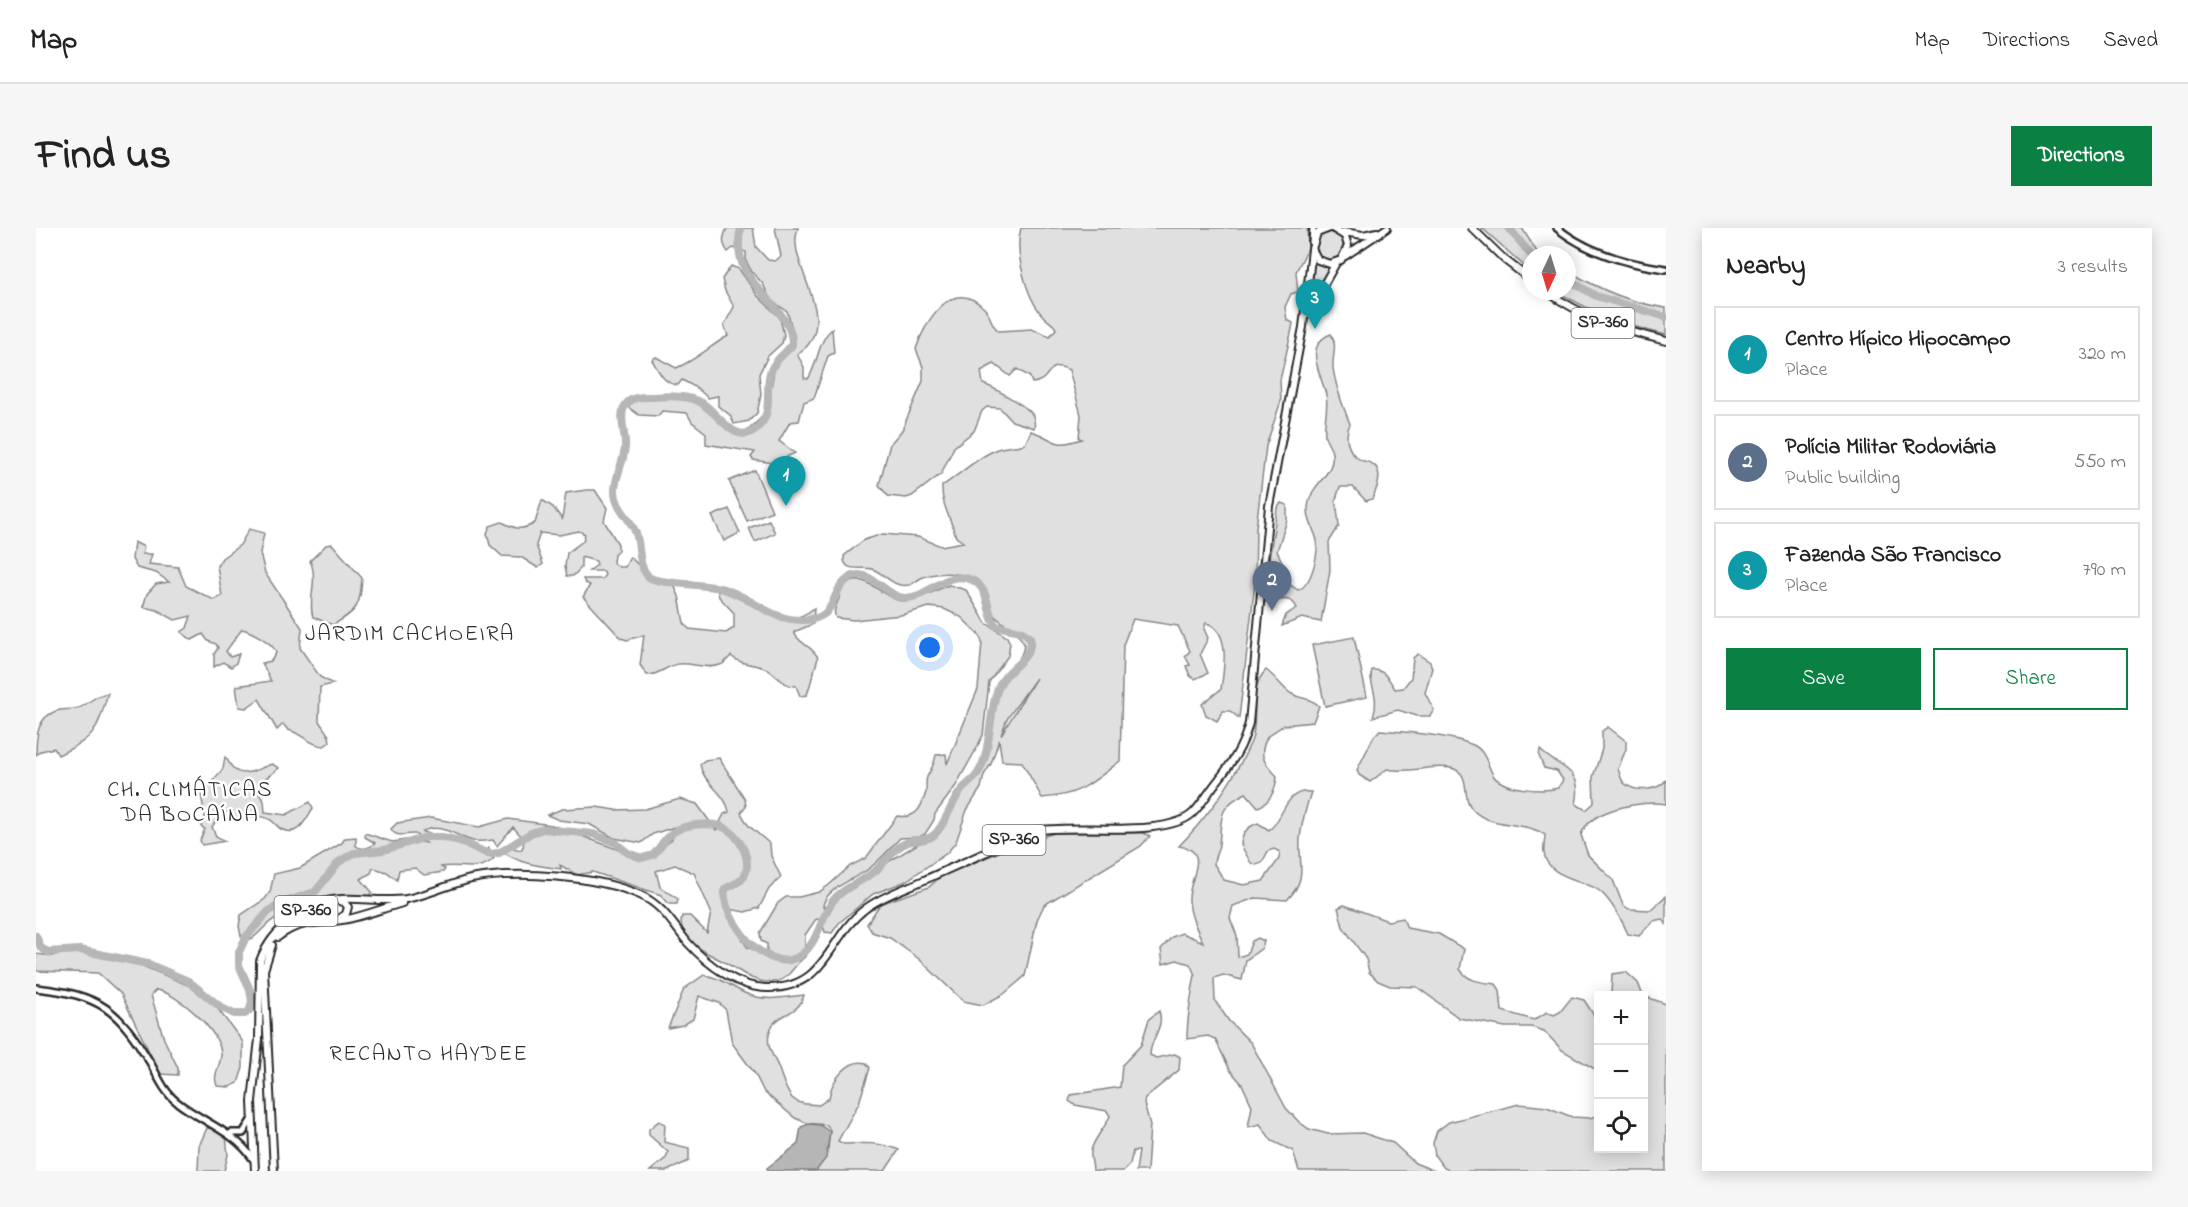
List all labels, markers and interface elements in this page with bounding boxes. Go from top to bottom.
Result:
text: Map [30,21,77,62]
text: Map [1914,26,1950,56]
text: Directions [1983,26,2070,56]
text: Saved [2103,26,2158,56]
text: Find us [36,126,171,187]
button: Directions [2011,126,2152,186]
north arrow [1522,246,1576,300]
text: Nearby [1726,248,1805,286]
text: 3 results [2058,253,2128,282]
pin: 3 [1296,279,1334,329]
road number: SP-360 [1572,308,1634,338]
text: Centro Hípico Hipocampo [1785,324,2011,356]
text: 1 [1744,340,1751,369]
text: 320 m [2079,340,2126,369]
text: Place [1785,356,1827,385]
text: Polícia Militar Rodoviária [1785,432,1996,464]
text: 2 [1743,448,1752,477]
text: 550 m [2074,448,2126,477]
pin: 1 [766,456,806,506]
text: Public building [1785,464,1900,493]
text: Fazenda São Francisco [1785,540,2001,572]
text: 3 [1743,556,1752,585]
text: 790 m [2083,556,2126,585]
pin: 2 [1252,562,1292,611]
text: Place [1785,572,1827,601]
district label: JARDIM CACHOEIRA [305,619,515,651]
your location [915,633,944,662]
button: Save [1726,648,1921,710]
button: Share [1933,648,2128,710]
district label: CH. CLIMÁTICAS DA BOCAÍNA [107,775,273,832]
road number: SP-360 [982,825,1046,855]
road number: SP-360 [274,896,338,926]
map controls [1594,991,1648,1153]
button: + [1594,991,1648,1045]
district label: RECANTO HAYDEE [330,1039,528,1071]
button: − [1594,1045,1648,1099]
button: locate [1594,1099,1648,1153]

